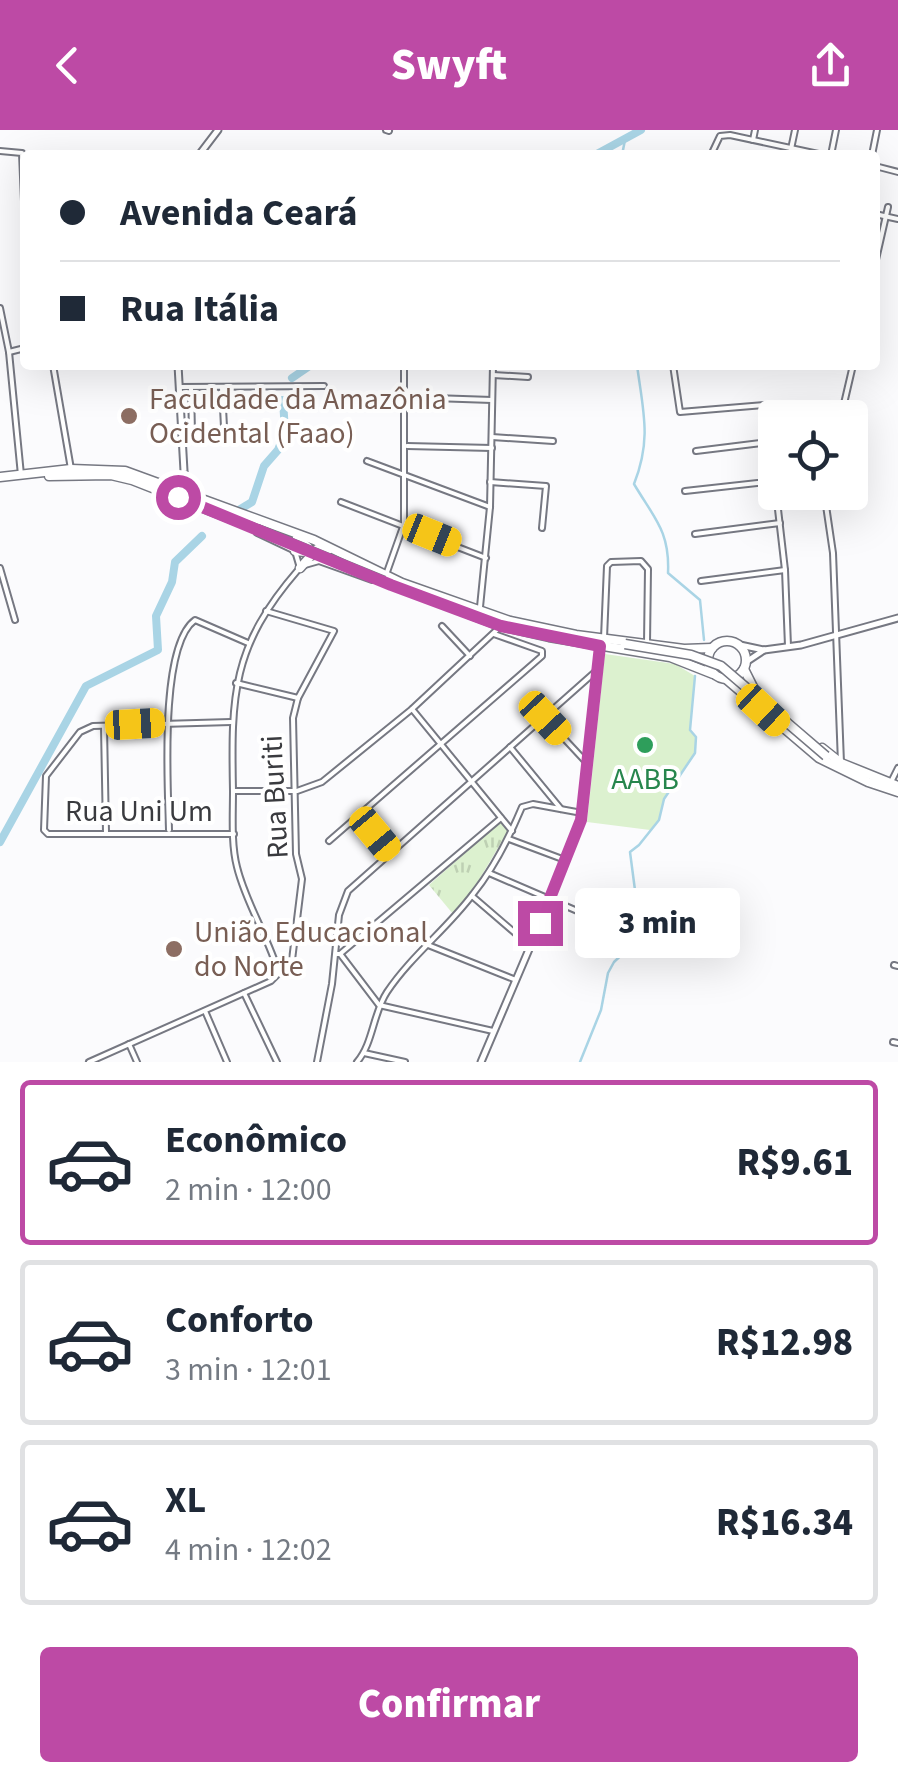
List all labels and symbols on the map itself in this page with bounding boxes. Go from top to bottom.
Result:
place label: Faculdade da Amazônia Ocidental (Faao) [149,378,447,455]
marker: Faculdade da Amazônia Ocidental (Faao) [118,405,140,427]
route start [156,475,201,520]
car [399,510,465,560]
car [731,679,795,741]
car [514,686,576,750]
car [104,707,166,741]
street label: Rua Buriti [250,734,300,860]
marker: AABB [634,734,656,756]
place label: AABB [611,758,679,801]
street label: Rua Uni Um [65,790,213,833]
car [344,801,406,867]
callout: 3 min [575,888,740,958]
route end [518,901,563,946]
place label: União Educacional do Norte [194,911,428,988]
marker: União Educacional do Norte [163,938,185,960]

